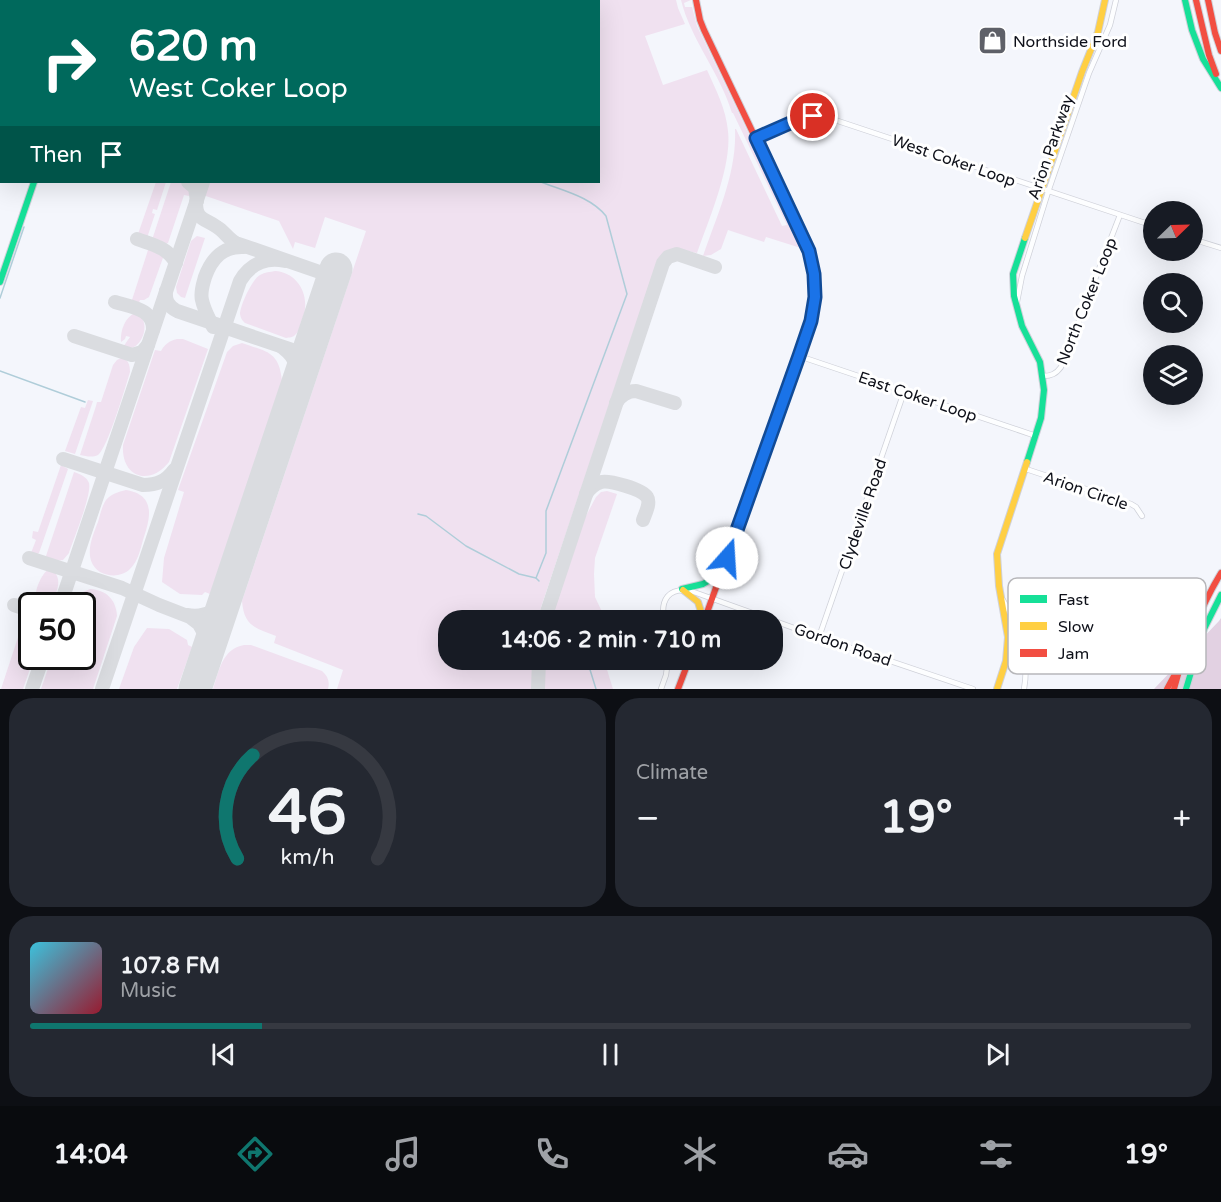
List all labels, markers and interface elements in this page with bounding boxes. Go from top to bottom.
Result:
text: 620 m [129,21,258,72]
icon: right [30,24,108,102]
shop icon: Northside Ford [976,25,1008,57]
place label: Northside Ford [1013,32,1127,52]
text: West Coker Loop [129,72,348,105]
pin [787,90,838,141]
street label: Arion Parkway [1024,92,1078,202]
icon: arrive [796,99,829,132]
street label: West Coker Loop [889,130,1018,192]
icon: arrive [95,138,128,171]
text: Then [30,142,83,168]
north arrow [1143,201,1203,261]
map controls [1143,201,1203,405]
street label: North Coker Loop [1052,235,1122,368]
button: search [1143,273,1203,333]
button: layers [1143,345,1203,405]
street label: East Coker Loop [856,367,980,427]
street label: Clydeville Road [835,456,891,573]
street label: Arion Circle [1041,467,1131,515]
position arrow [695,526,759,590]
legend [1008,578,1206,674]
text: Fast [1058,590,1089,610]
speed limit sign: 50 [18,592,96,670]
text: Slow [1058,617,1094,637]
street label: Gordon Road [791,619,894,671]
text: 14:06 · 2 min · 710 m [500,627,721,653]
text: Jam [1058,644,1089,664]
text: Climate [636,761,708,785]
text: 46 [268,776,347,851]
text: 19° [879,791,953,845]
text: − [636,799,660,838]
text: + [1172,799,1191,838]
text: km/h [281,845,334,871]
text: 107.8 FM [120,953,220,979]
text: Music [120,979,176,1003]
icon: previous [207,1038,240,1071]
icon: pause [594,1038,627,1071]
icon: next [981,1038,1014,1071]
icon: directions [234,1133,276,1175]
icon: music [382,1133,424,1175]
icon: phone [531,1133,573,1175]
icon: climate [679,1133,721,1175]
icon: car [827,1133,869,1175]
icon: filters [975,1133,1017,1175]
text: 14:04 [53,1138,128,1171]
text: 19° [1124,1138,1168,1171]

